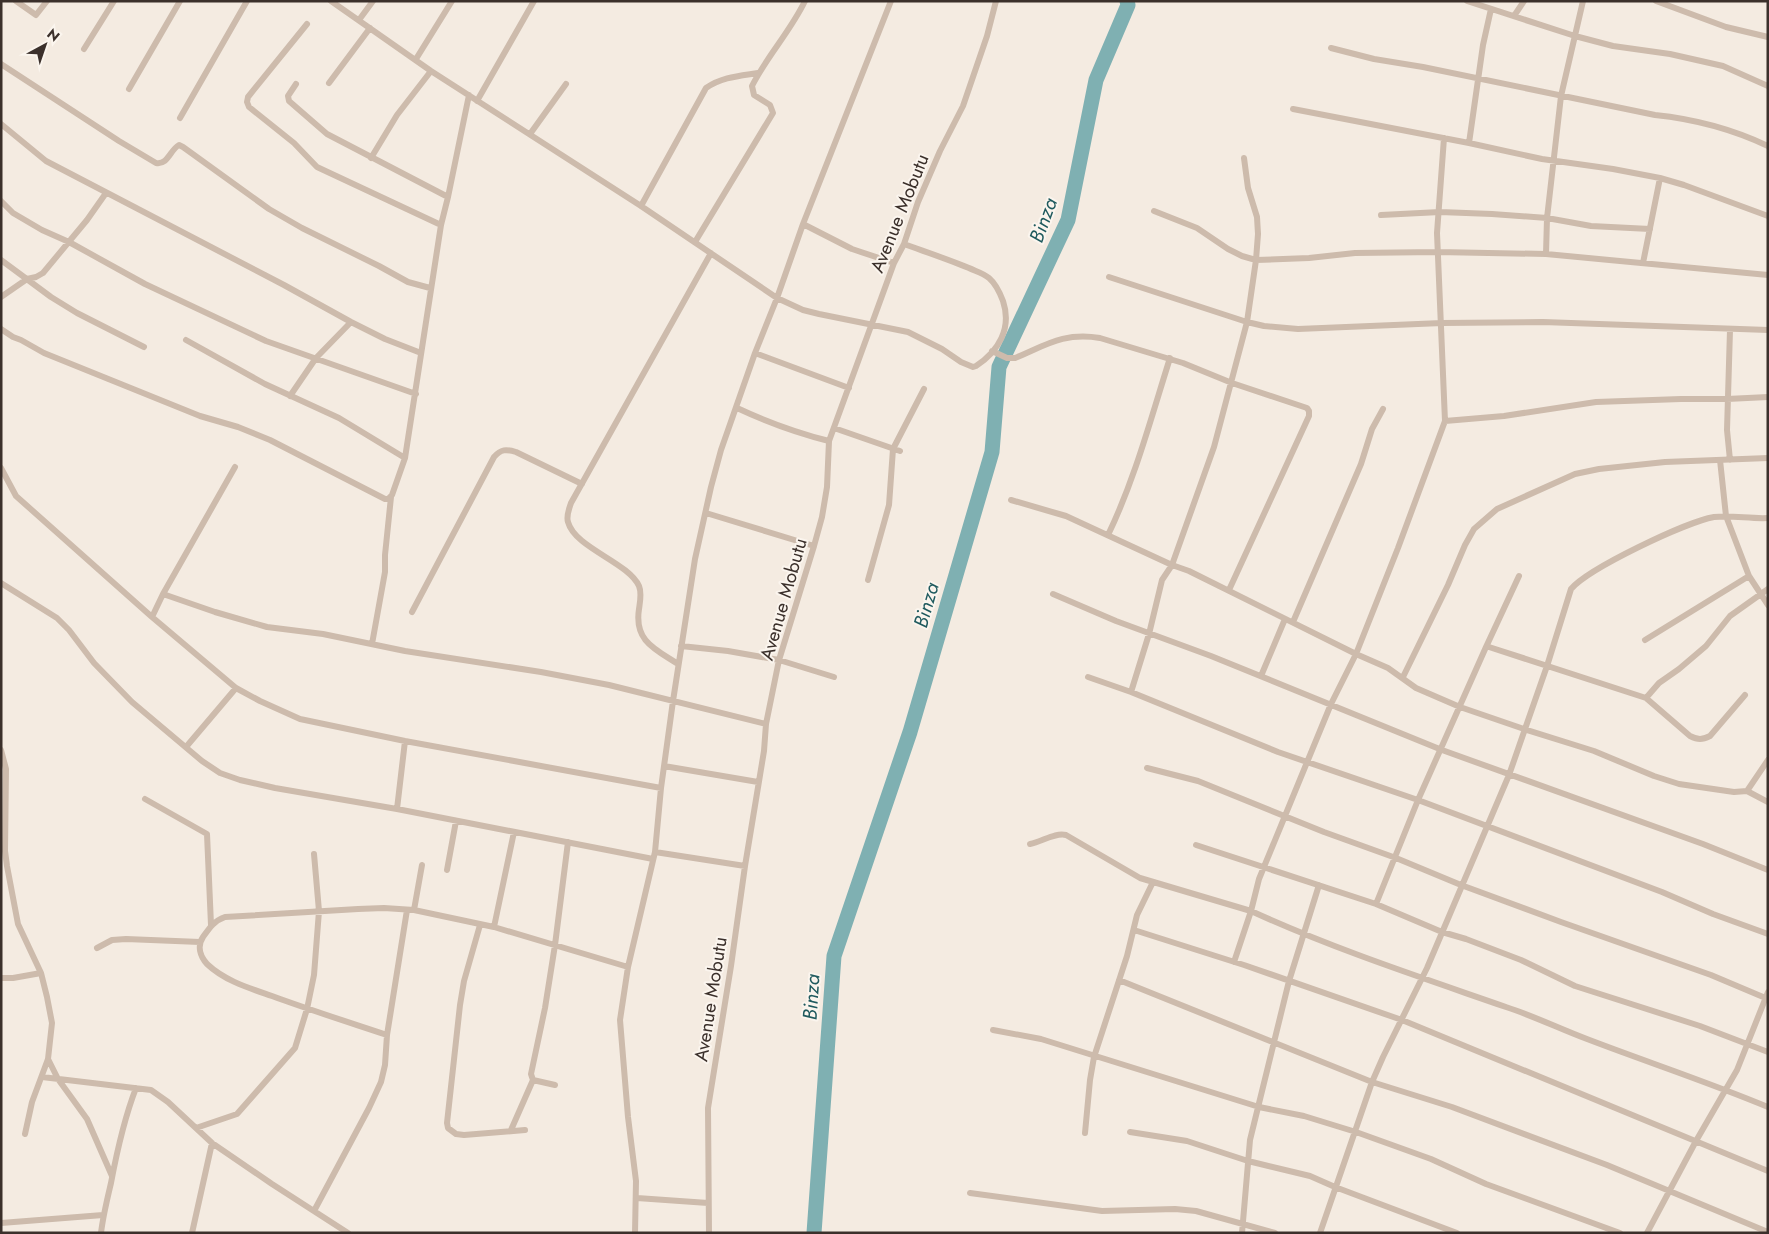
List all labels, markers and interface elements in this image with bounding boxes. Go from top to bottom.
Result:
north arrow [20,20,70,70]
text: N [43,24,64,46]
street label: Avenue Mobutu [863,150,936,277]
water label: Binza [1022,194,1065,247]
street label: Avenue Mobutu [753,535,814,663]
water label: Binza [906,579,947,631]
street label: Avenue Mobutu [687,935,734,1063]
water label: Binza [795,973,828,1021]

